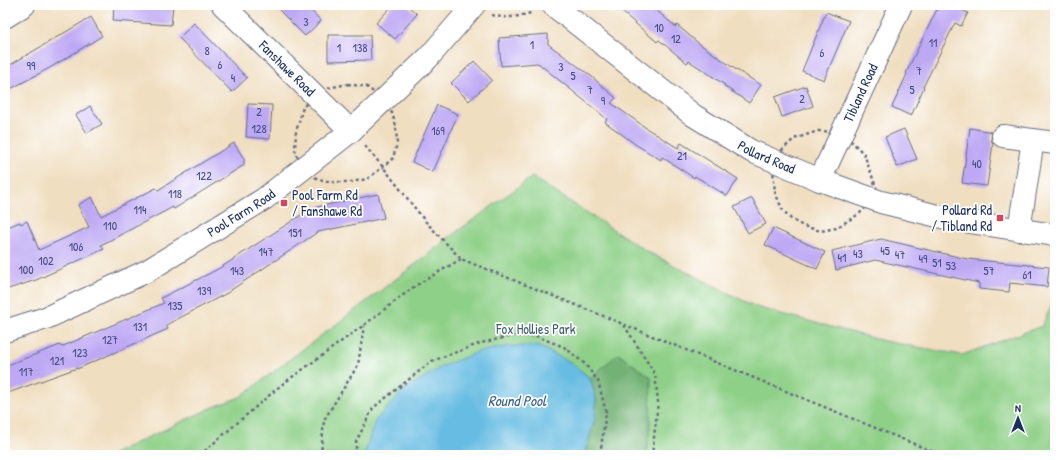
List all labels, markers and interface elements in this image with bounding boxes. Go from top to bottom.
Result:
house number: 3 [303,13,309,30]
house number: 10 [654,19,664,36]
house number: 12 [671,30,681,47]
house number: 11 [929,34,937,51]
street label: Fanshawe Road [254,35,320,100]
house number: 1 [530,36,534,53]
house number: 1 [337,39,341,56]
house number: 138 [353,39,367,56]
house number: 8 [204,42,210,59]
house number: 6 [820,44,825,61]
house number: 6 [218,56,223,73]
house number: 99 [27,57,36,74]
house number: 3 [558,58,564,75]
street label: Tibland Road [838,60,882,125]
house number: 7 [916,62,922,79]
house number: 5 [570,67,576,84]
house number: 4 [231,69,236,86]
house number: 7 [587,81,593,98]
house number: 5 [909,81,915,98]
house number: 2 [799,90,805,107]
house number: 9 [601,92,606,109]
house number: 2 [256,103,262,120]
house number: 128 [251,120,267,137]
house number: 169 [431,122,445,139]
street label: Pollard Road [735,135,799,178]
house number: 21 [677,147,687,164]
house number: 40 [972,155,982,172]
house number: 122 [196,167,212,184]
street label: Pool Farm Road [203,184,279,241]
house number: 118 [168,185,182,202]
place label: Pool Farm Rd / Fanshawe Rd [292,185,363,220]
marker: Pool Farm Rd / Fanshawe Rd [279,198,289,208]
place label: Pollard Rd / Tibland Rd [931,200,993,235]
house number: 114 [133,201,147,218]
marker: Pollard Rd / Tibland Rd [995,213,1005,223]
house number: 110 [103,217,117,234]
house number: 151 [288,224,302,241]
house number: 106 [69,238,83,255]
house number: 45 [880,242,890,259]
house number: 147 [259,243,273,260]
house number: 43 [853,245,863,262]
house number: 47 [895,246,905,263]
house number: 41 [838,249,846,266]
house number: 49 [919,250,928,267]
house number: 102 [38,252,54,269]
house number: 51 [932,254,942,271]
house number: 53 [946,257,956,274]
house number: 100 [18,261,34,278]
house number: 143 [230,262,244,279]
house number: 57 [983,262,995,279]
house number: 61 [1022,266,1032,283]
house number: 139 [197,282,212,299]
house number: 135 [168,297,182,314]
house number: 131 [133,318,147,335]
park label: Fox Hollies Park [495,319,576,338]
house number: 127 [102,331,118,348]
house number: 123 [72,344,88,361]
house number: 121 [50,352,64,369]
house number: 117 [19,363,33,380]
water label: Round Pool [488,390,547,411]
north arrow [998,398,1038,438]
text: N [1015,401,1021,415]

